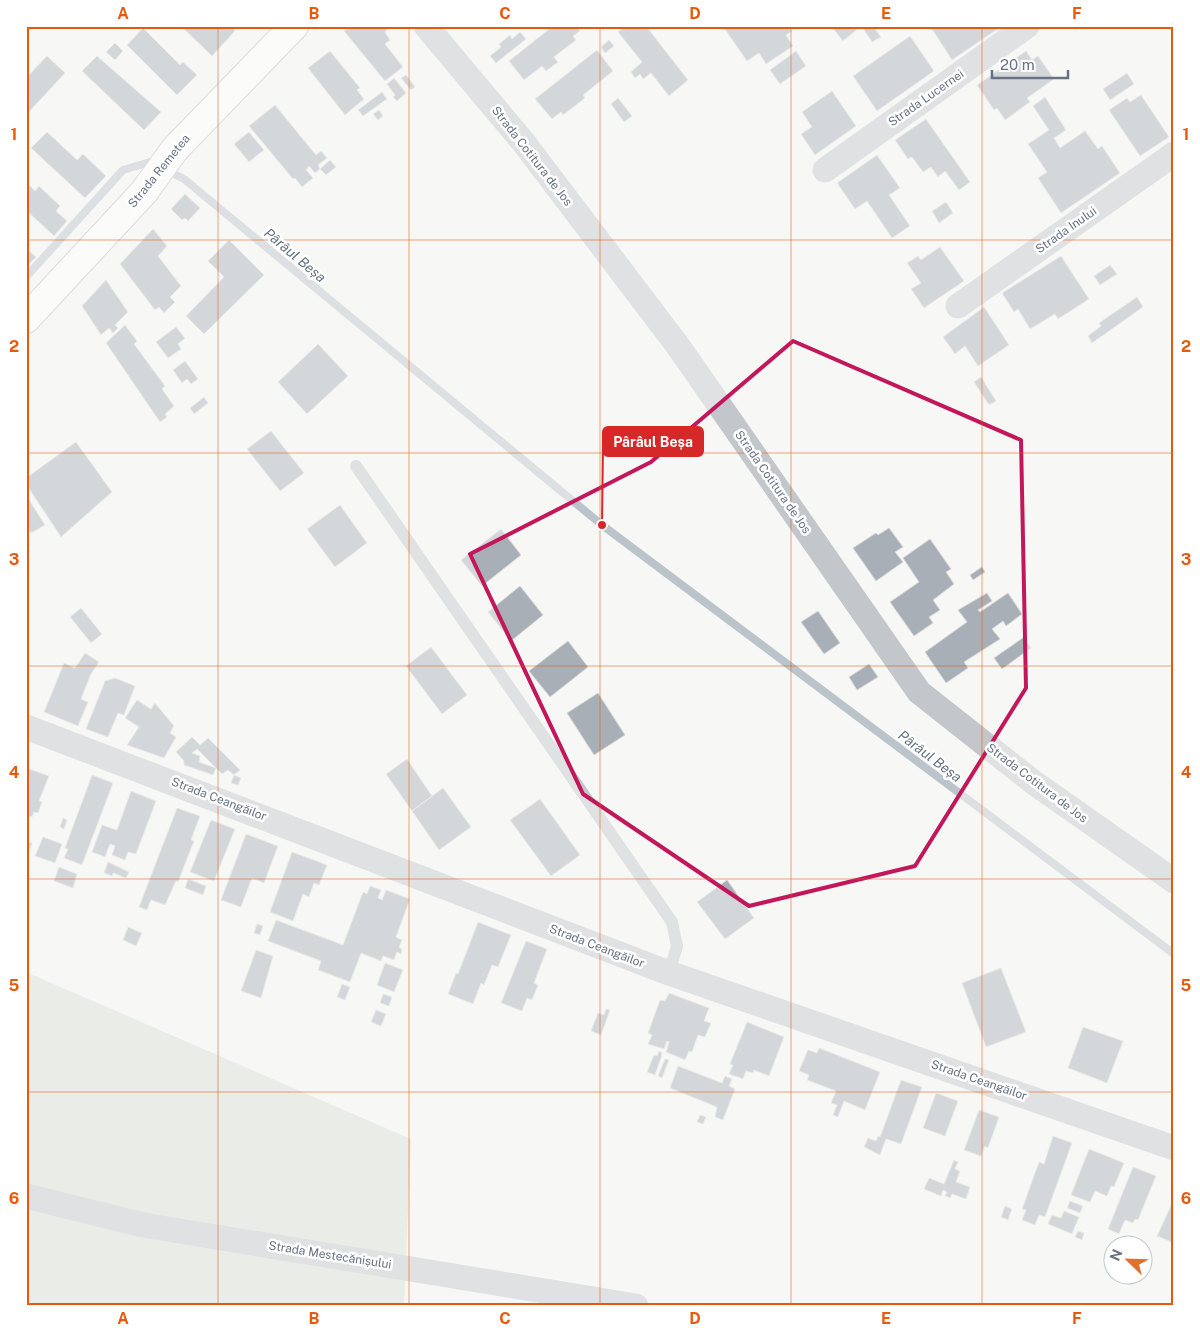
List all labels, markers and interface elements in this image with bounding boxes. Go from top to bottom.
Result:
text: A [117,4,129,23]
text: B [309,4,320,23]
text: C [499,4,511,23]
text: D [689,4,701,23]
text: E [881,4,891,23]
text: F [1072,4,1082,23]
scale bar [992,48,1069,80]
text: 20 m [1000,56,1035,73]
street label: Strada Lucernei [886,67,966,129]
street label: Strada Cotitura de Jos [489,103,575,209]
text: 1 [11,125,17,144]
text: 1 [1183,125,1189,144]
street label: Strada Remetea [125,132,193,210]
street label: Strada Inului [1033,204,1099,256]
water label: Pârâul Beșa [261,225,329,285]
text: 2 [9,337,19,356]
text: 2 [1181,337,1191,356]
callout: Pârâul Beșa [603,427,703,456]
street label: Strada Cotitura de Jos [732,428,814,536]
text: Pârâul Beșa [613,434,693,450]
text: 3 [9,550,19,569]
text: 3 [1181,550,1191,569]
water label: Pârâul Beșa [895,727,965,785]
street label: Strada Cotitura de Jos [984,741,1090,825]
text: 4 [9,763,20,782]
text: 4 [1181,763,1192,782]
street label: Strada Ceangăilor [170,774,269,824]
street label: Strada Ceangăilor [548,921,647,971]
text: 5 [9,976,20,995]
text: 5 [1181,976,1192,995]
street label: Strada Ceangăilor [929,1057,1029,1103]
text: 6 [9,1189,19,1208]
text: 6 [1181,1189,1191,1208]
north arrow [1102,1234,1152,1284]
street label: Strada Mestecănișului [267,1238,393,1272]
text: N [1107,1247,1126,1263]
text: A [117,1309,129,1328]
text: B [309,1309,320,1328]
text: C [499,1309,511,1328]
text: D [689,1309,701,1328]
text: E [881,1309,891,1328]
text: F [1072,1309,1082,1328]

